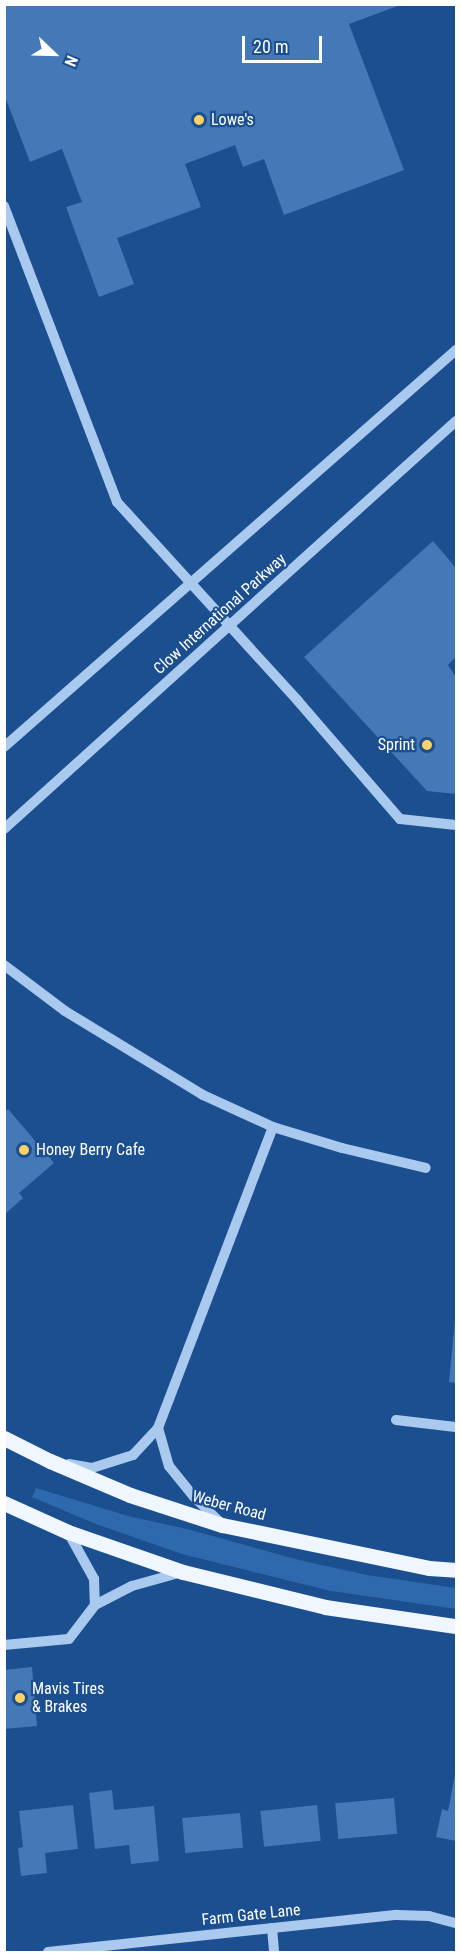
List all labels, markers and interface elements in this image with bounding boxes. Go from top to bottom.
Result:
north arrow [24,24,84,84]
scale bar [245,24,324,62]
text: 20 m [253,36,288,57]
text: N [60,53,82,69]
place label: Lowe's [211,110,254,130]
marker: Lowe's [192,113,206,127]
street label: Clow International Parkway [150,550,290,678]
place label: Sprint [378,735,415,755]
marker: Sprint [420,738,434,752]
place label: Honey Berry Cafe [36,1140,145,1160]
marker: Honey Berry Cafe [17,1143,31,1157]
street label: Weber Road [190,1487,268,1525]
place label: Mavis Tires & Brakes [32,1679,105,1717]
marker: Mavis Tires & Brakes [13,1691,27,1705]
street label: Farm Gate Lane [201,1900,301,1930]

